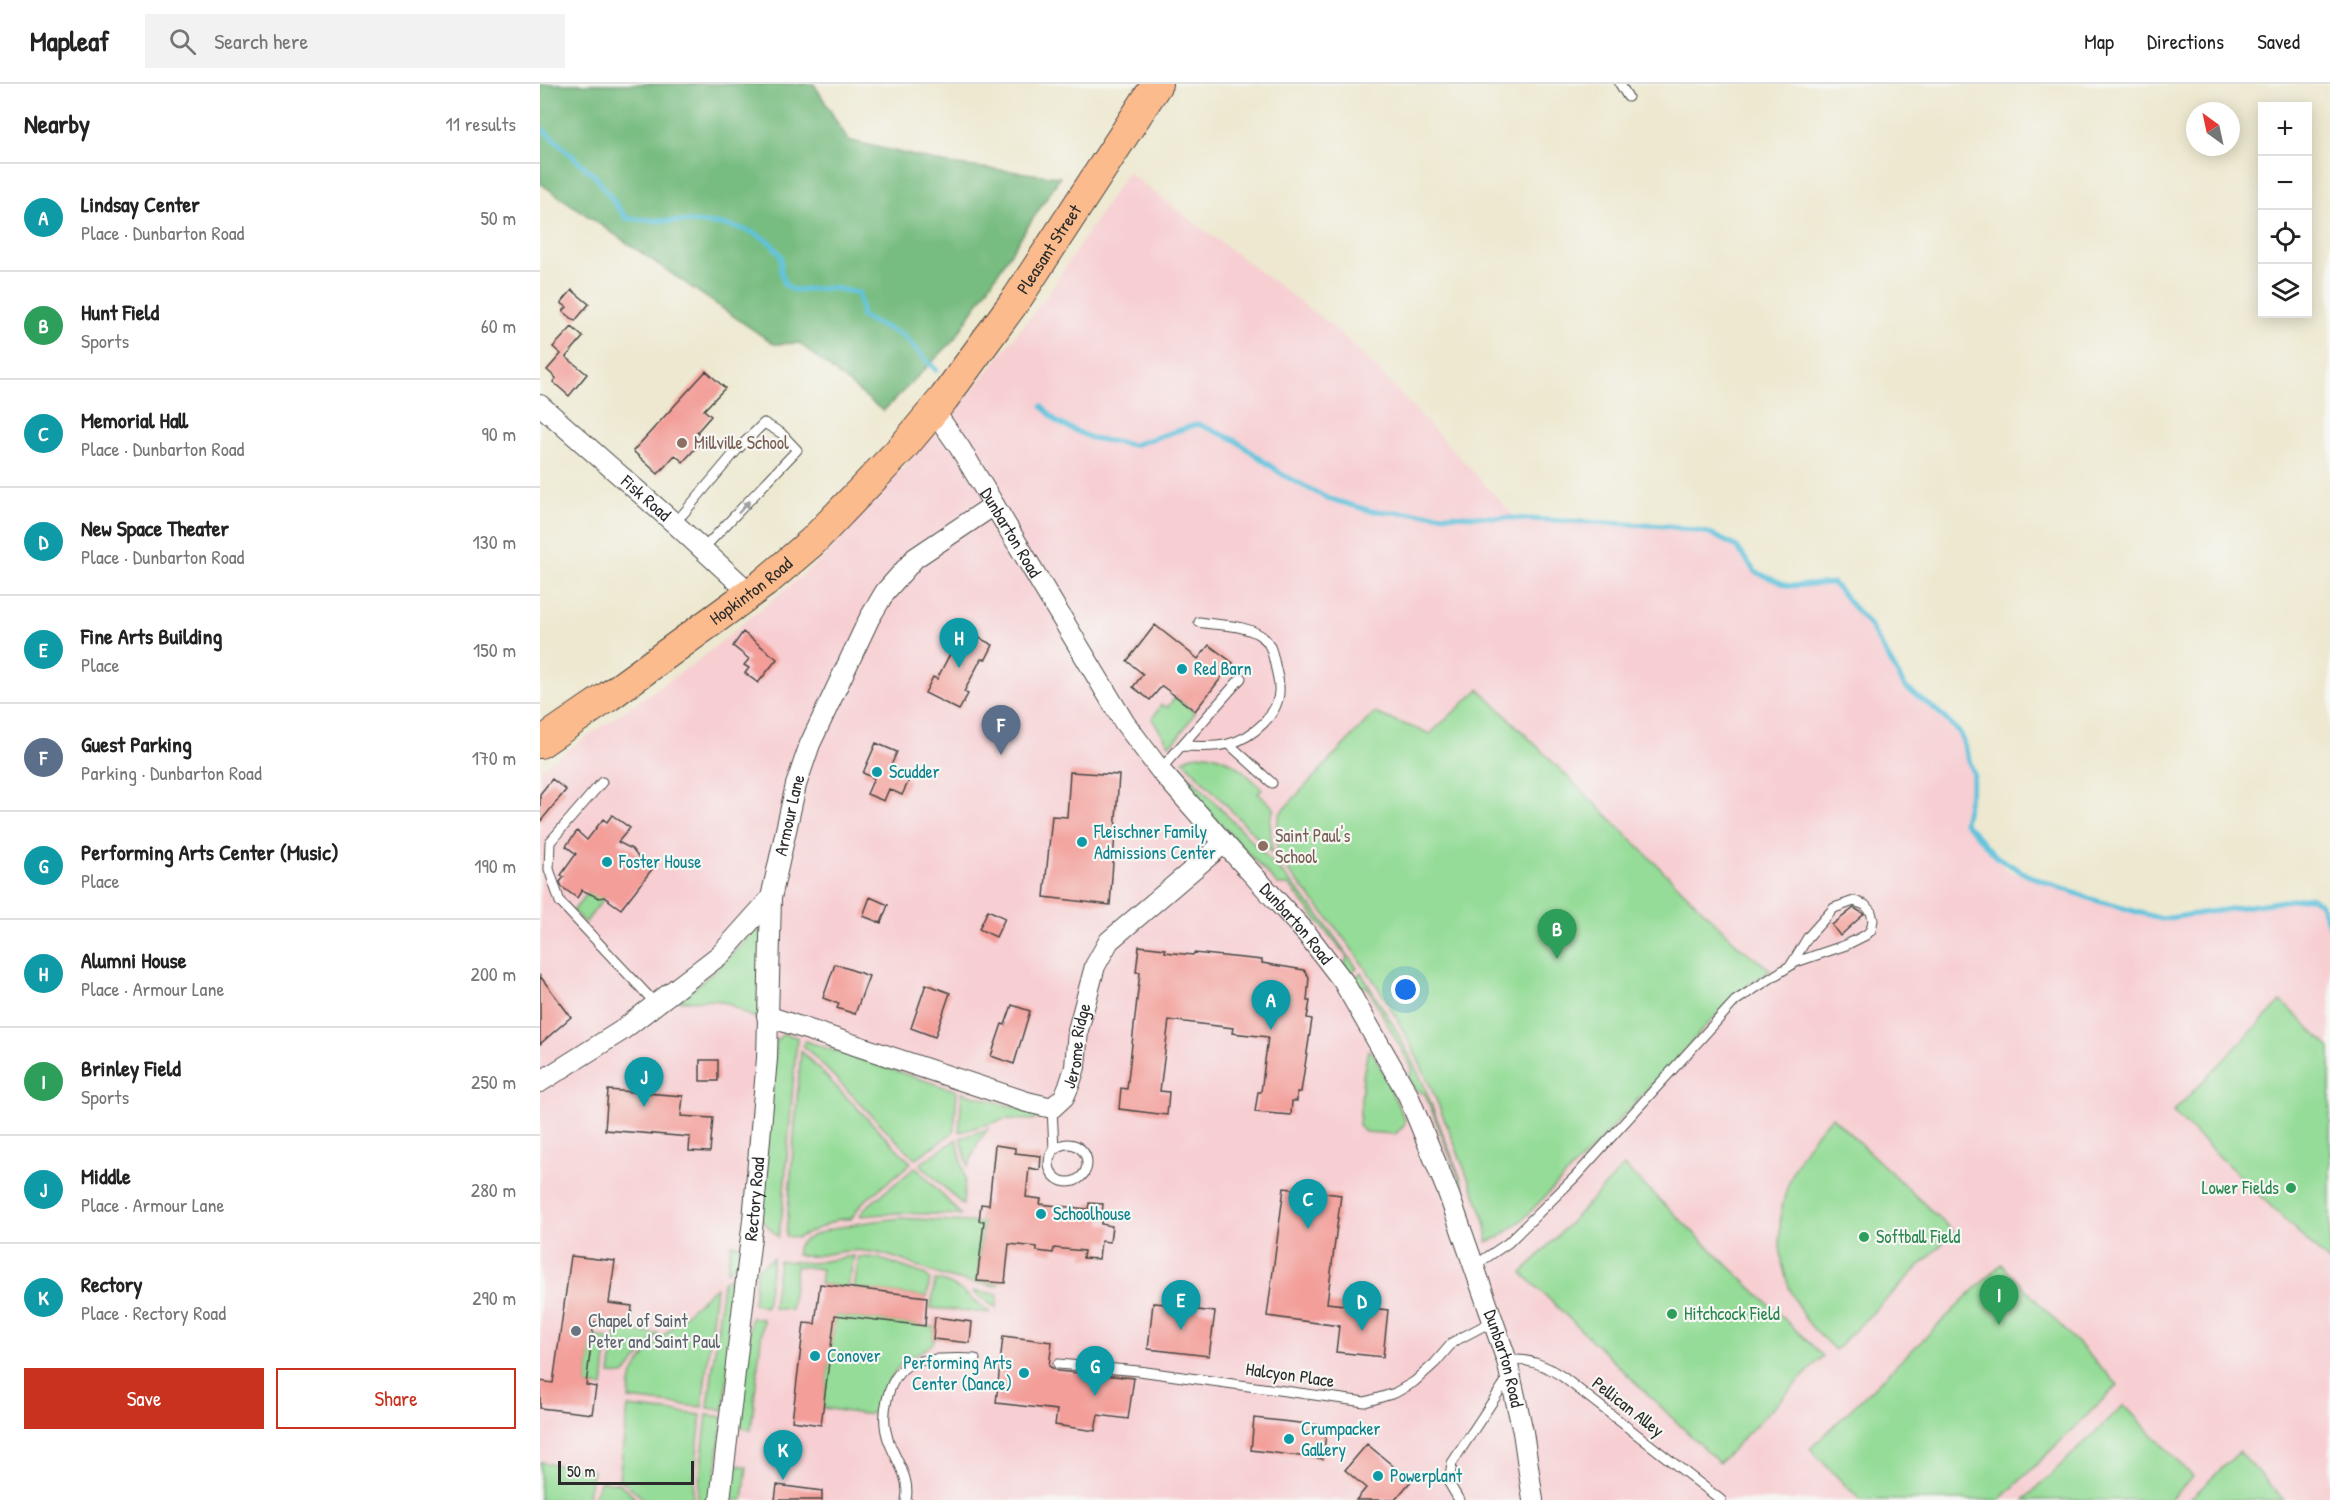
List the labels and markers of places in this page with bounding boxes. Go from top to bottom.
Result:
place label: Millville School [694,430,789,455]
marker: Millville School [675,436,689,450]
pin: H [940,618,978,668]
place label: Red Barn [1194,656,1252,681]
marker: Red Barn [1175,662,1189,676]
pin: F [982,706,1020,755]
place label: Scudder [889,759,940,784]
marker: Scudder [870,765,884,779]
place label: Fleischner Family Admissions Center [1093,819,1216,865]
place label: Saint Paul's School [1275,823,1350,869]
marker: Fleischner Family Admissions Center [1075,835,1089,849]
marker: Saint Paul's School [1256,839,1270,853]
place label: Foster House [618,849,701,874]
marker: Foster House [600,855,614,869]
pin: B [1538,910,1576,959]
pin: A [1252,980,1290,1030]
pin: J [624,1058,664,1107]
place label: Lower Fields [2202,1175,2279,1200]
pin: C [1288,1180,1328,1229]
marker: Lower Fields [2284,1181,2298,1195]
place label: Schoolhouse [1053,1201,1131,1226]
marker: Schoolhouse [1034,1207,1048,1221]
place label: Softball Field [1876,1224,1960,1249]
marker: Softball Field [1857,1230,1871,1244]
pin: I [1980,1276,2018,1325]
pin: E [1162,1280,1200,1330]
pin: D [1342,1282,1382,1331]
place label: Hitchcock Field [1684,1301,1780,1326]
marker: Hitchcock Field [1665,1307,1679,1321]
place label: Chapel of Saint Peter and Saint Paul [588,1308,720,1354]
marker: Chapel of Saint Peter and Saint Paul [569,1324,583,1338]
place label: Conover [827,1343,881,1368]
pin: G [1076,1346,1114,1396]
marker: Conover [808,1349,822,1363]
place label: Performing Arts Center (Dance) [903,1350,1012,1396]
marker: Performing Arts Center (Dance) [1017,1366,1031,1380]
place label: Crumpacker Gallery [1301,1416,1381,1462]
pin: K [764,1430,802,1480]
marker: Crumpacker Gallery [1282,1432,1296,1446]
place label: Powerplant [1390,1463,1463,1488]
marker: Powerplant [1371,1469,1385,1483]

